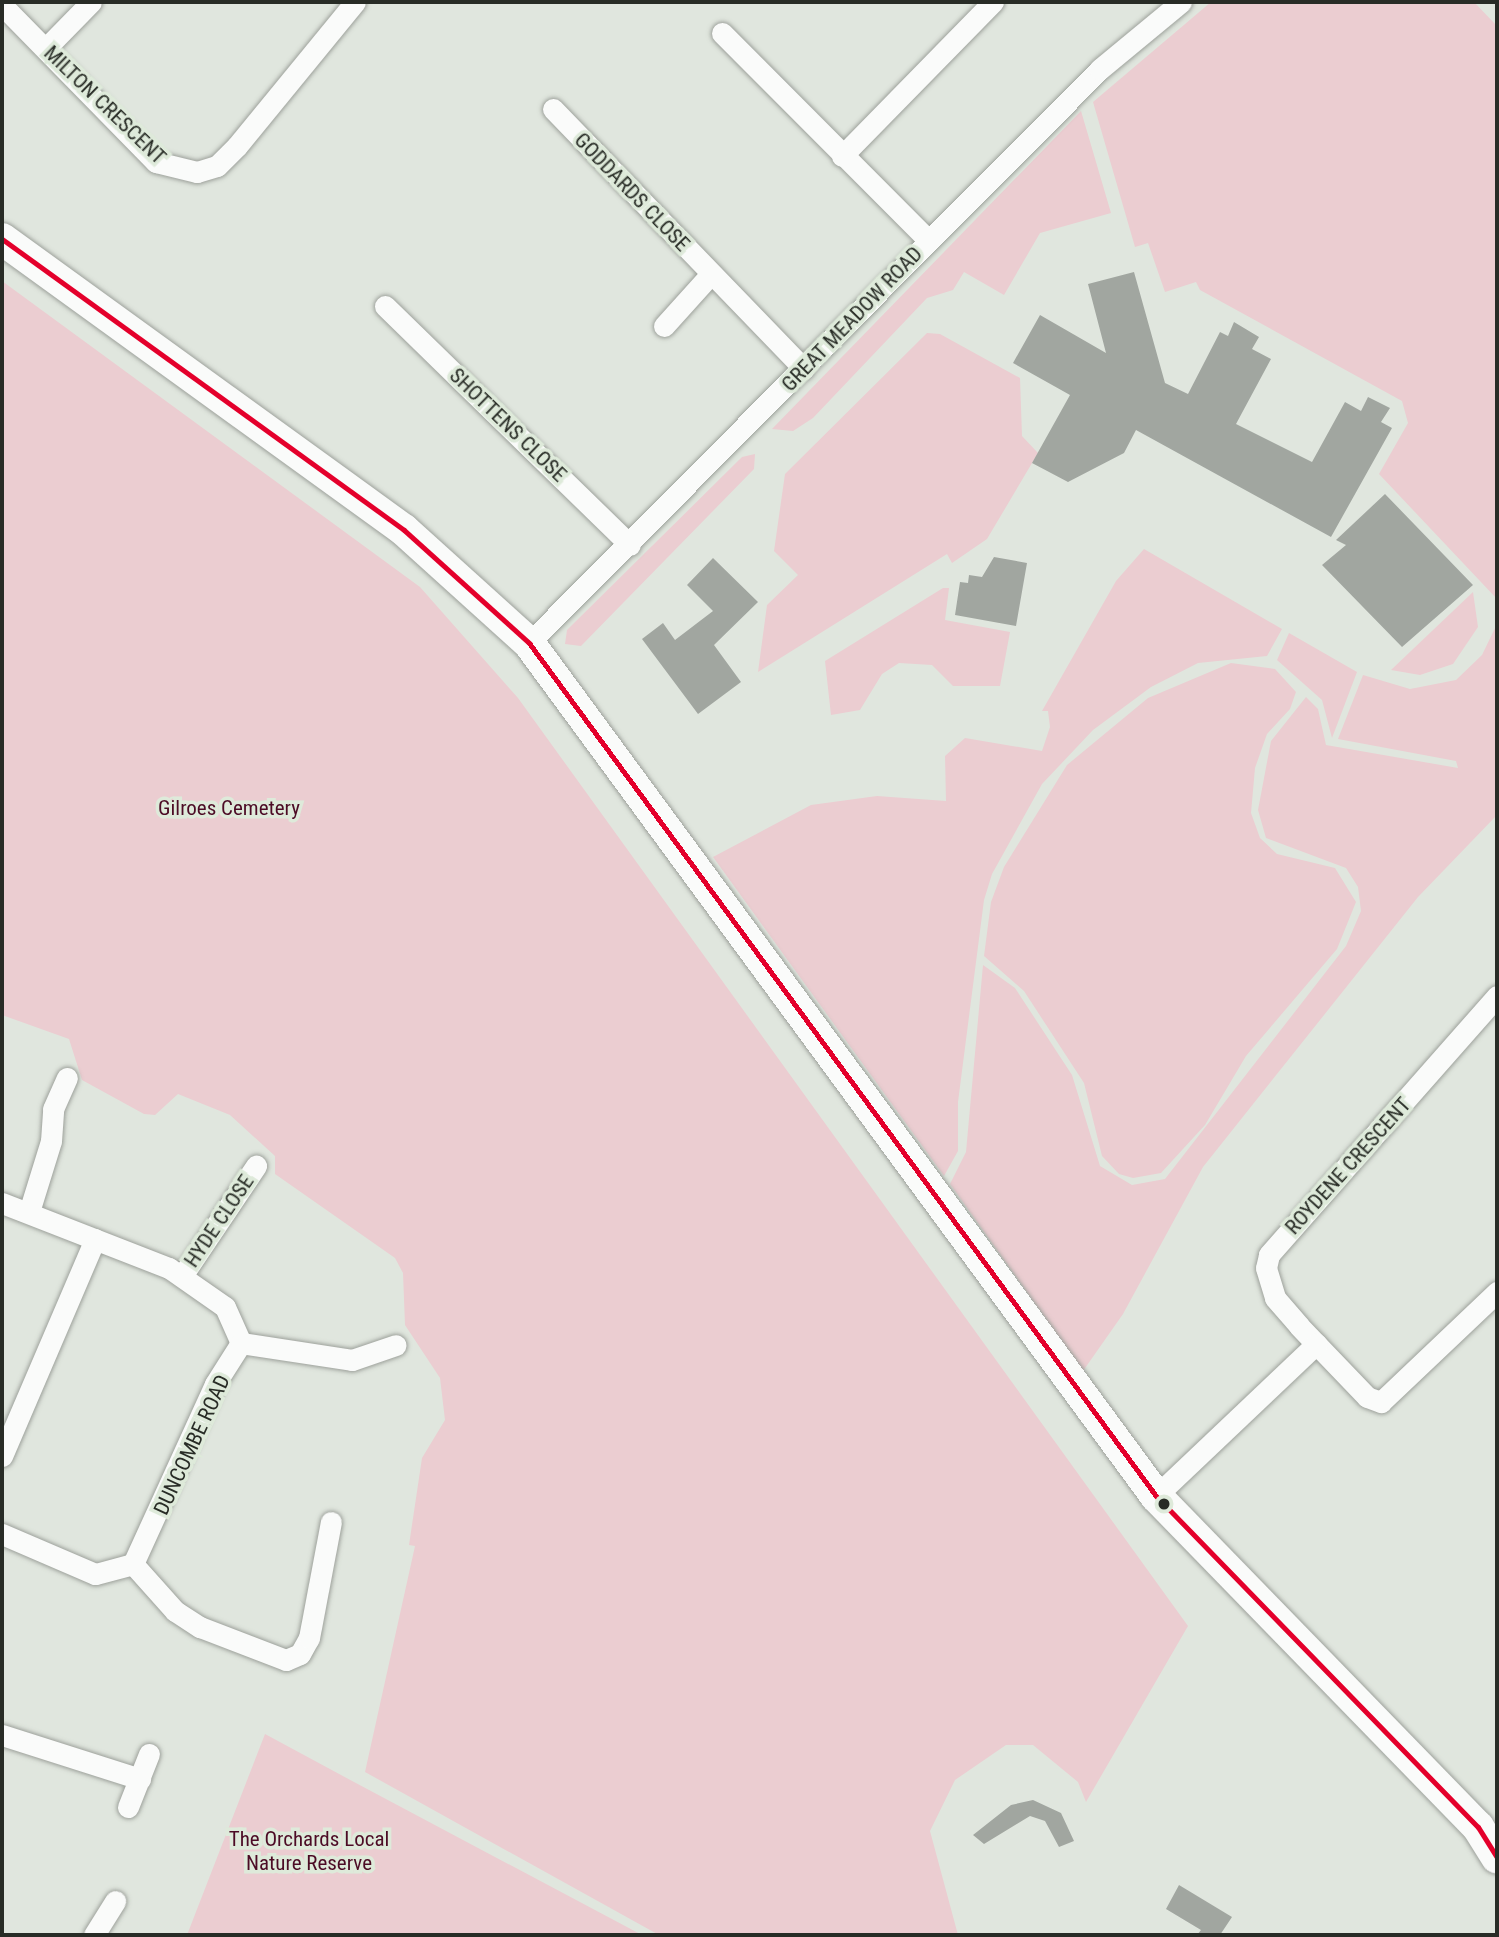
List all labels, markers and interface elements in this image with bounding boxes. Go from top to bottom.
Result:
street label: MILTON CRESCENT [39,40,171,170]
street label: GODDARDS CLOSE [569,128,695,256]
street label: GREAT MEADOW ROAD [776,241,928,397]
street label: SHOTTENS CLOSE [444,363,572,487]
park label: Gilroes Cemetery [158,795,300,821]
street label: ROYDENE CRESCENT [1280,1092,1416,1240]
street label: HYDE CLOSE [179,1170,259,1272]
street label: DUNCOMBE ROAD [149,1371,235,1519]
unlabelled marker [1157,1497,1171,1511]
park label: The Orchards Local Nature Reserve [229,1826,389,1876]

